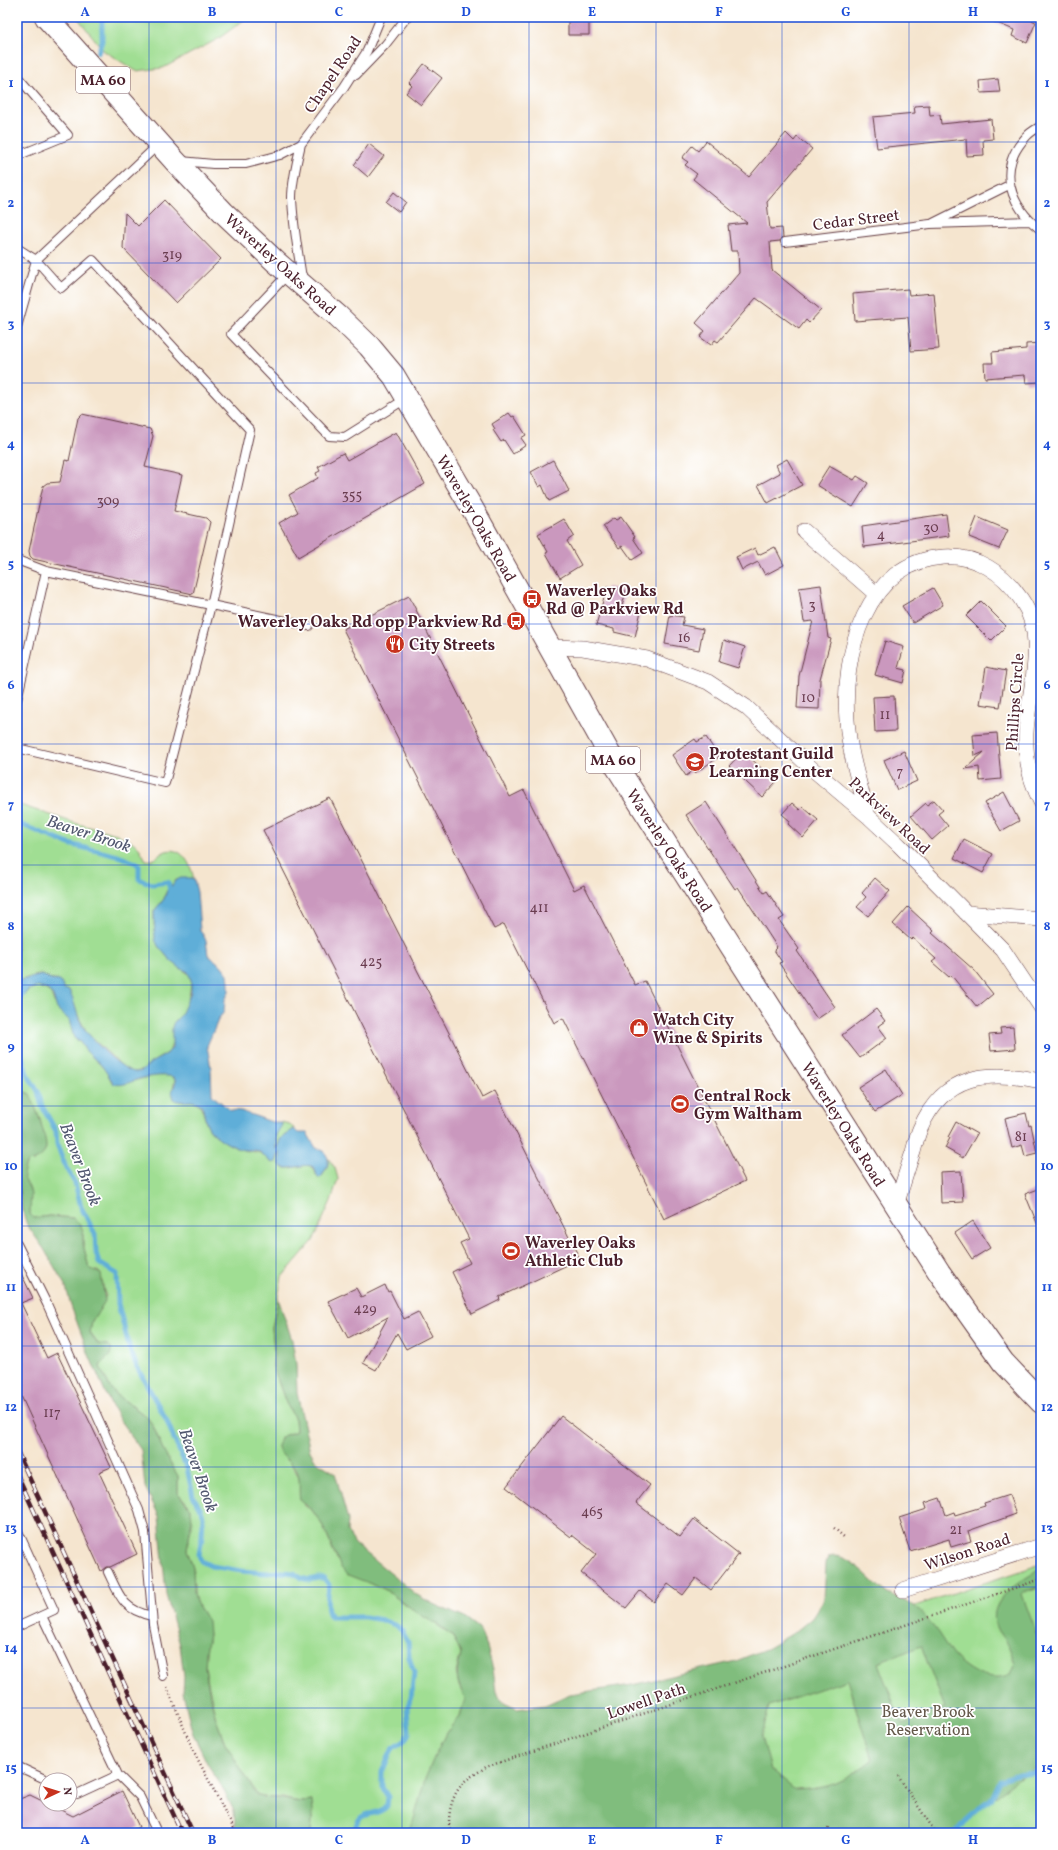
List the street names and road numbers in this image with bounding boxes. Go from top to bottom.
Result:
street label: Chapel Road [300,32,368,118]
road number: MA 60 [76,67,130,93]
street label: Cedar Street [812,205,901,237]
street label: Waverley Oaks Road [219,209,340,322]
street label: Waverley Oaks Road [430,452,521,586]
street label: Phillips Circle [1002,652,1030,752]
road number: MA 60 [586,747,640,773]
street label: Parkview Road [843,773,934,860]
street label: Waverley Oaks Road [620,785,717,917]
street label: Waverley Oaks Road [795,1059,890,1192]
street label: Wilson Road [922,1529,1014,1577]
street label: Lowell Path [604,1678,689,1726]

